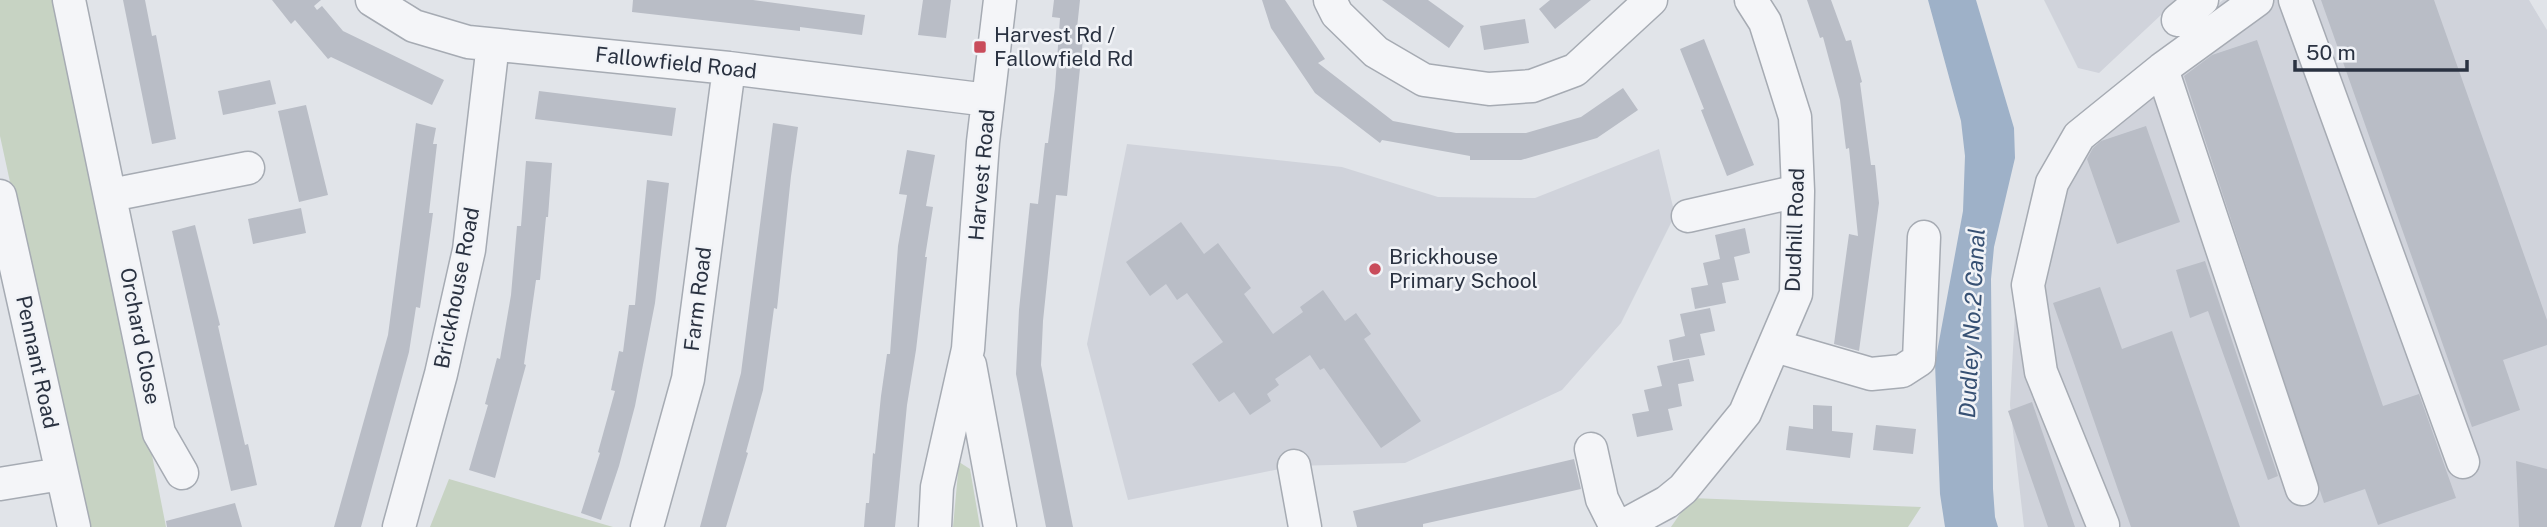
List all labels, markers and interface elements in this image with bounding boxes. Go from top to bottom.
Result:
place label: Harvest Rd / Fallowfield Rd [994,22,1133,71]
scale bar [2295,28,2466,72]
marker: Harvest Rd / Fallowfield Rd [972,39,988,55]
text: 50 m [2306,40,2356,65]
street label: Fallowfield Road [594,42,758,83]
street label: Harvest Road [963,108,1000,242]
street label: Dudhill Road [1780,168,1809,292]
street label: Brickhouse Road [429,205,484,371]
water label: Dudley No.2 Canal [1953,227,1990,419]
place label: Brickhouse Primary School [1389,244,1538,293]
street label: Farm Road [679,245,716,353]
marker: Brickhouse Primary School [1367,261,1383,277]
street label: Orchard Close [115,266,166,406]
street label: Pennant Road [11,293,64,431]

